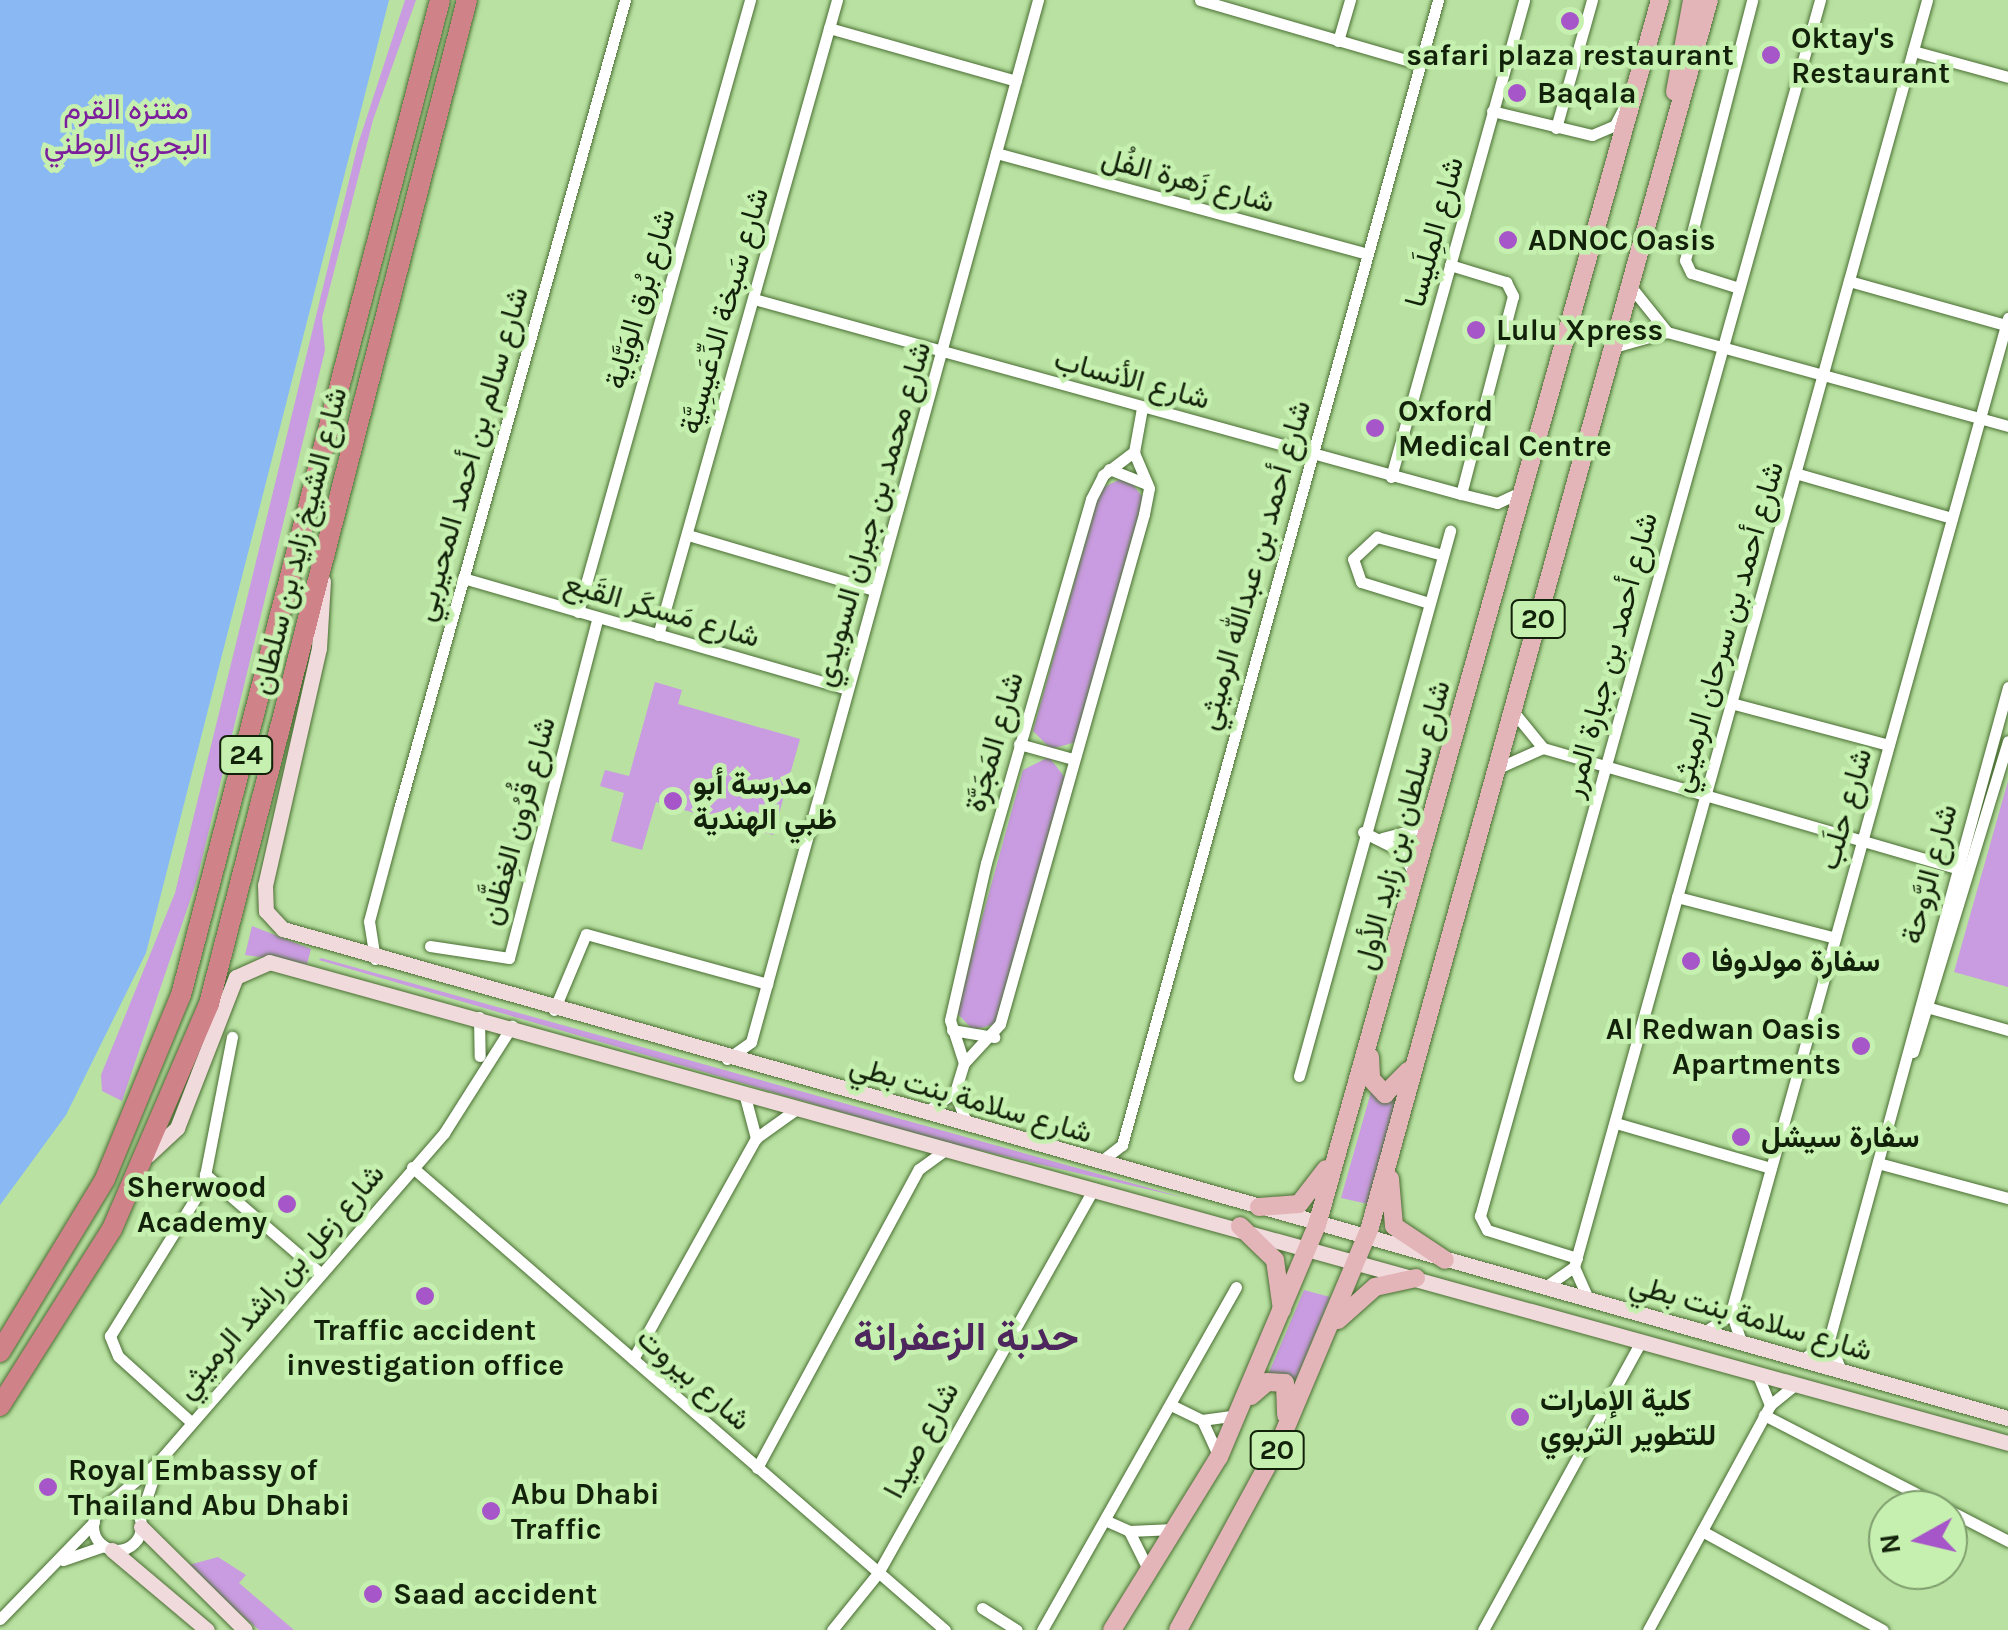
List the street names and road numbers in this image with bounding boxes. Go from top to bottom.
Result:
street label: شارع زَهرة الفُل [1098,140,1278,220]
street label: شارع المِلَيسا [1397,153,1471,311]
street label: شارع سَبخة الدِّعَيسِيَّة [672,184,776,438]
street label: شارع بُرق الوَيَّاية [597,205,683,393]
street label: شارع سالم بن أحمد المحيربي [406,283,536,625]
street label: شارع محمد بن جبران السويدي [806,337,938,691]
street label: شارع الأنساب [1050,341,1214,417]
street label: شارع الشيخ زايد بن سلطان [243,384,355,698]
street label: شارع أحمد بن عبدالله الرميثي [1190,396,1318,734]
street label: شارع أحمد بن سرحان الرميثي [1662,457,1792,797]
street label: شارع أحمد بن جبارة المرر [1555,508,1665,802]
street label: شارع مَسكَر القَبع [560,565,764,655]
road number: 20 [1510,596,1566,642]
street label: شارع المَجَرَّة [957,668,1031,816]
street label: شارع سلطان بن زايد الأول [1346,676,1458,974]
street label: شارع قُرُون الغِظَّان [473,713,563,929]
road number: 24 [218,732,274,778]
street label: شارع حلَب [1810,744,1880,874]
street label: شارع الرَّوحة [1893,800,1965,948]
street label: شارع سلامة بنت بطي [846,1047,1096,1151]
street label: شارع زعل بن راشد الرميثي [168,1156,392,1406]
street label: شارع سلامة بنت بطي [1626,1265,1876,1369]
street label: شارع بيروت [630,1320,758,1438]
street label: شارع صيدا [875,1376,967,1504]
road number: 20 [1250,1427,1304,1473]

